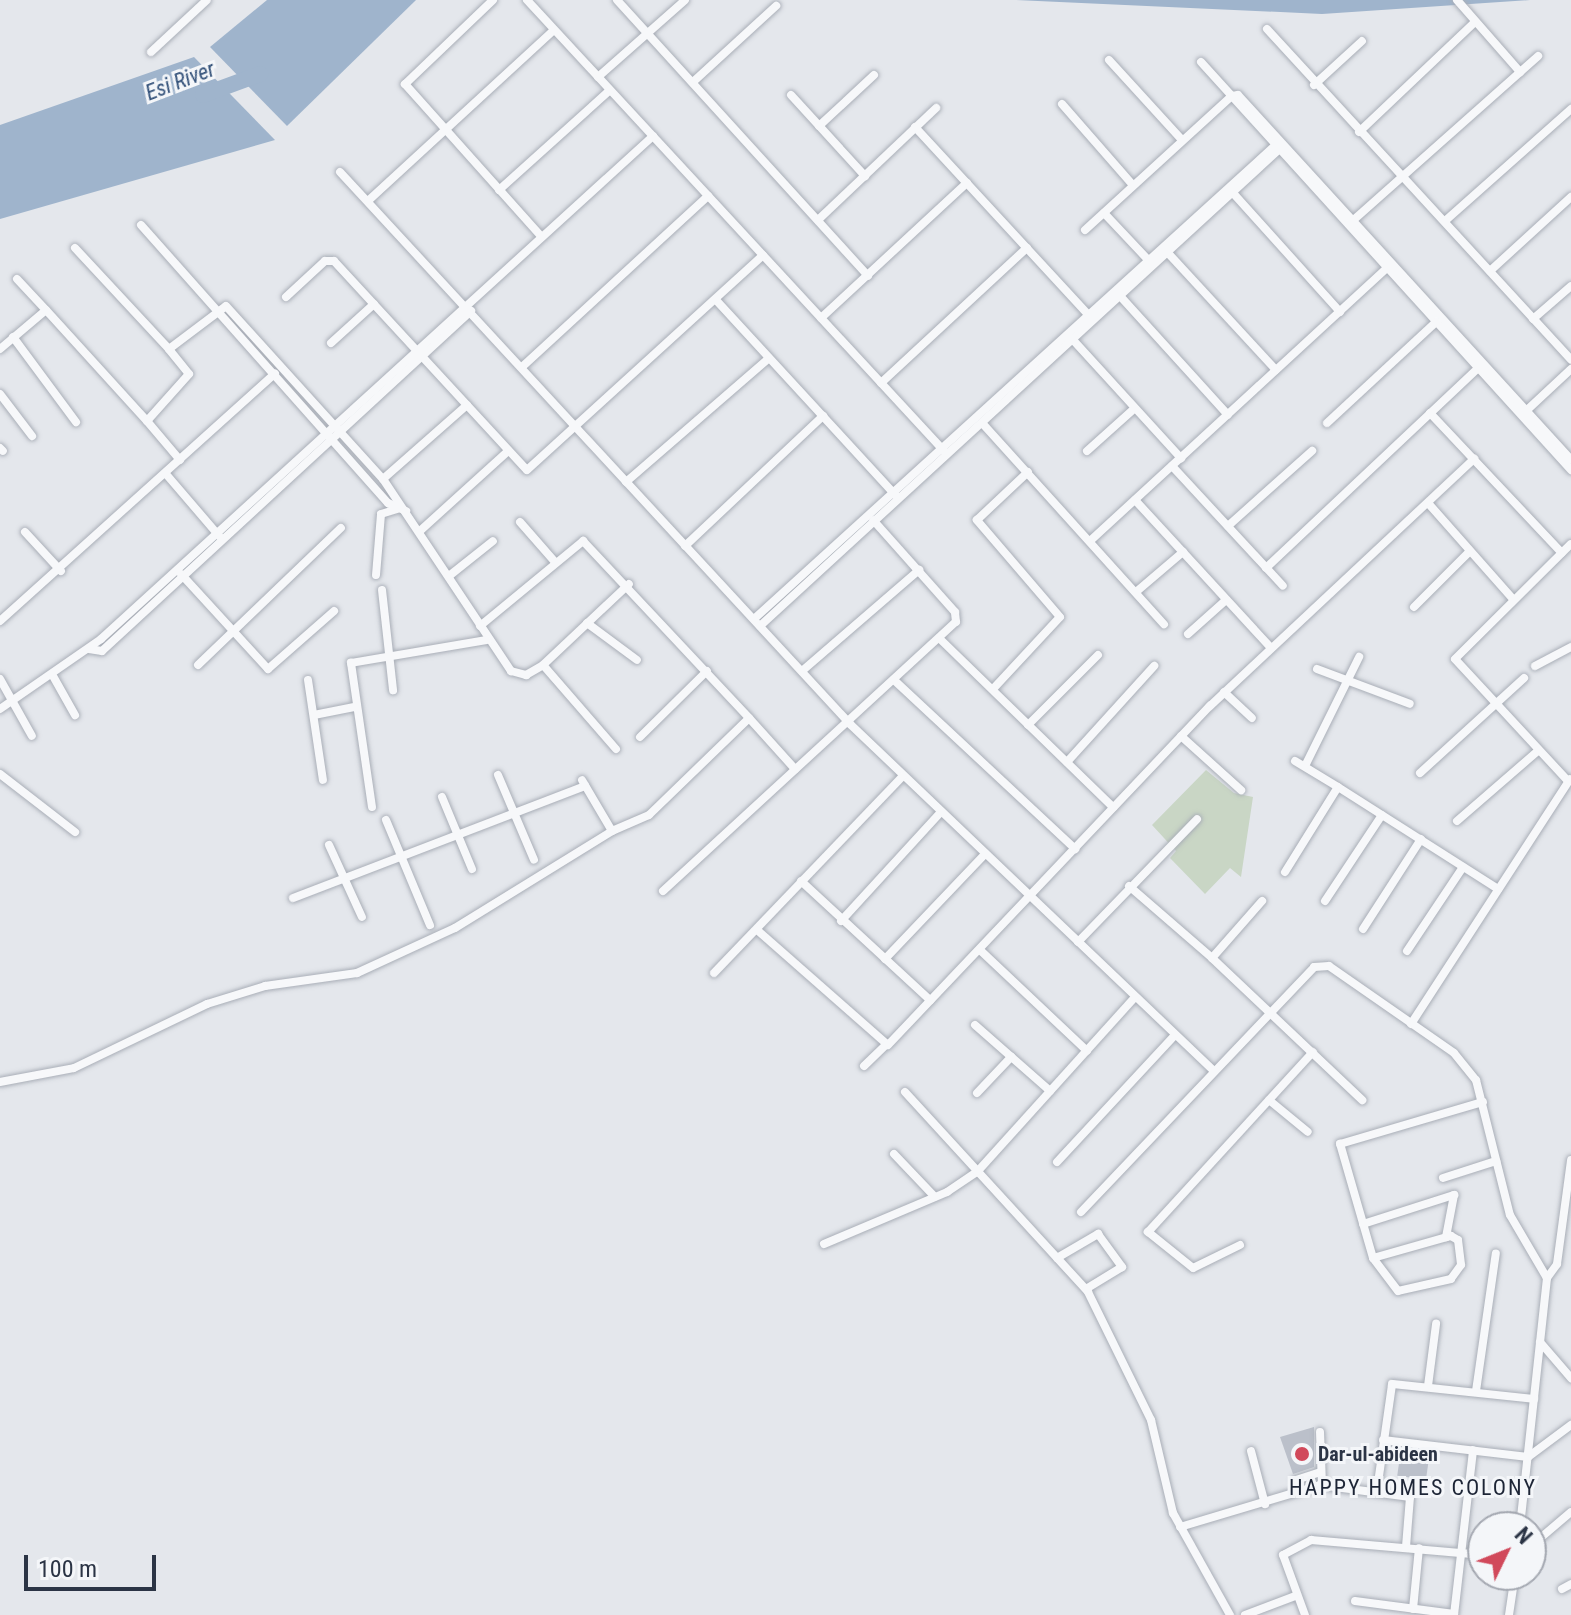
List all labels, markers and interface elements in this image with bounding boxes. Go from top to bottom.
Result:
water label: Esi River [142,56,218,106]
place label: Dar-ul-abideen [1318,1442,1438,1466]
marker: Dar-ul-abideen [1293,1445,1311,1463]
district label: HAPPY HOMES COLONY [1289,1475,1537,1501]
north arrow [1467,1511,1547,1591]
text: N [1510,1522,1537,1549]
scale bar [28,1539,160,1589]
text: 100 m [38,1555,97,1583]

